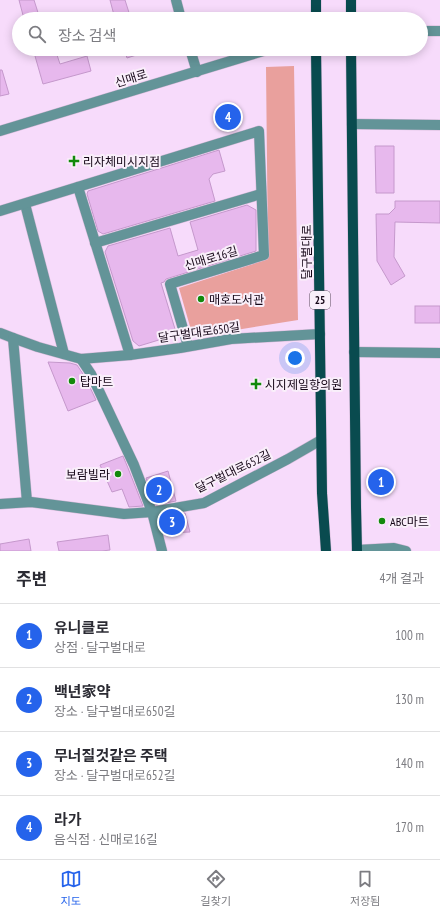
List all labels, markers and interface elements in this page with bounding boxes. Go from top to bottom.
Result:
search box [12,12,428,56]
icon: search [26,23,48,45]
text: 장소 검색 [58,26,116,45]
street label: 신매로 [113,66,149,90]
pin: 4 [215,102,241,132]
place label: 리자체미시지점 [83,154,160,169]
marker: 리자체미시지점 [68,155,80,167]
street label: 달구벌대로 [299,224,314,280]
street label: 신매로16길 [183,243,239,273]
road number: 25 [310,291,330,309]
place label: 매호도서관 [209,292,264,307]
marker: 매호도서관 [196,294,206,304]
street label: 달구벌대로650길 [157,319,241,345]
your location [285,348,305,368]
place label: 탑마트 [80,374,113,389]
marker: 탑마트 [67,376,77,386]
place label: 시지제일항의원 [265,377,342,392]
marker: 시지제일항의원 [250,378,262,390]
street label: 달구벌대로652길 [193,446,273,496]
place label: 보람빌라 [66,467,110,482]
pin: 1 [368,467,394,497]
marker: 보람빌라 [113,469,123,479]
pin: 2 [146,475,172,505]
pin: 3 [159,507,185,537]
place label: ABC마트 [390,514,429,529]
marker: ABC마트 [377,516,387,526]
text: 주변 [16,568,47,590]
text: 4개 결과 [380,570,424,587]
text: 유니클로 [54,618,109,637]
text: 1 [26,627,32,644]
text: 100 m [395,627,424,644]
text: 상점 · 달구벌대로 [54,639,146,656]
text: 백년家약 [54,682,110,701]
text: 2 [26,691,32,708]
text: 130 m [395,691,424,708]
text: 장소 · 달구벌대로650길 [54,703,176,720]
text: 무너질것같은 주택 [54,746,167,765]
text: 3 [26,755,32,772]
text: 140 m [395,755,424,772]
text: 장소 · 달구벌대로652길 [54,767,176,784]
text: 라가 [54,810,82,829]
text: 4 [26,819,32,836]
text: 170 m [395,819,424,836]
text: 음식점 · 신매로16길 [54,831,158,848]
tab: 지도 [60,868,82,908]
tab: 길찾기 [201,868,231,908]
tab: 저장됨 [350,868,380,908]

